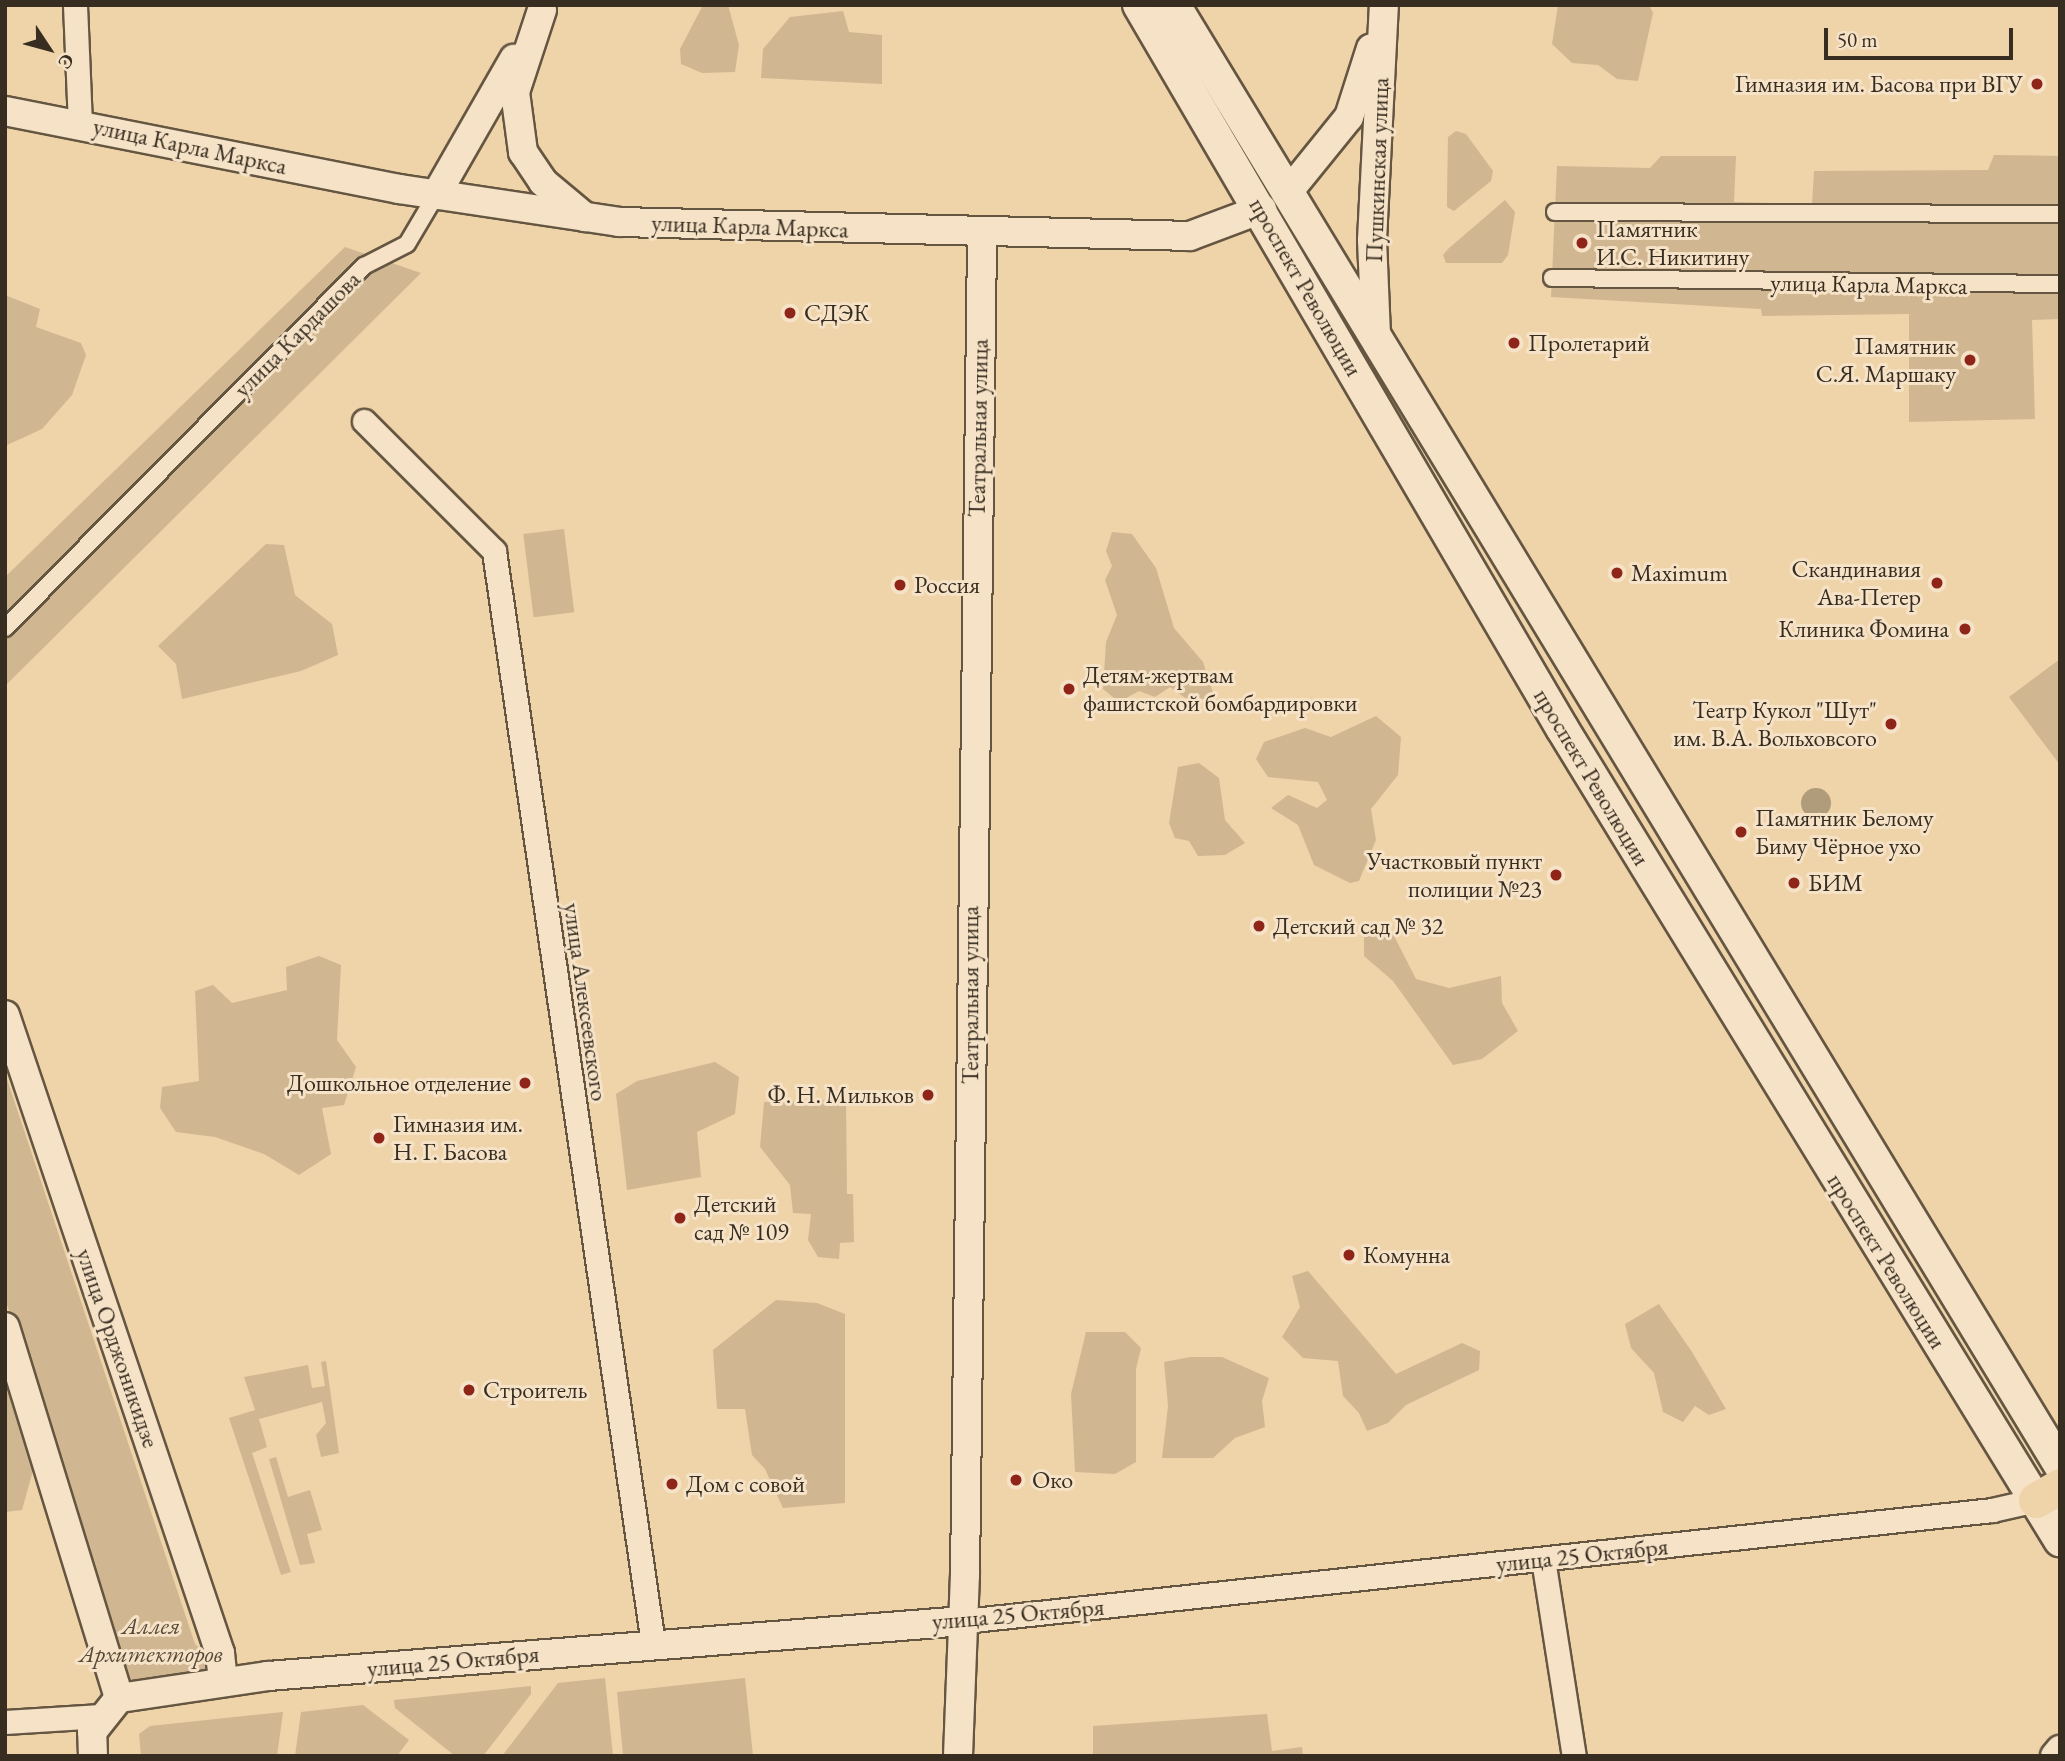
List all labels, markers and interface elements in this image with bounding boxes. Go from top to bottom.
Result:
north arrow [14,14,84,84]
scale bar [1827,14,2016,58]
text: 50 m [1837,26,1878,53]
text: С [52,49,80,74]
place label: Гимназия им. Басова при ВГУ [1735,70,2023,98]
marker: Гимназия им. Басова при ВГУ [2029,76,2045,92]
street label: Пушкинская улица [1359,77,1395,263]
street label: улица Карла Маркса [91,111,289,181]
street label: проспект Революции [1243,193,1369,381]
street label: улица Карла Маркса [651,208,849,244]
place label: Памятник И.С. Никитину [1596,215,1749,271]
marker: Памятник И.С. Никитину [1574,235,1590,251]
street label: улица Кардашова [228,265,366,403]
street label: улица Карла Маркса [1770,268,1968,300]
place label: СДЭК [804,299,869,327]
marker: СДЭК [782,305,798,321]
place label: Пролетарий [1528,329,1650,357]
place label: Памятник С.Я. Маршаку [1816,332,1956,388]
marker: Пролетарий [1506,335,1522,351]
street label: Театральная улица [962,339,994,517]
marker: Памятник С.Я. Маршаку [1962,352,1978,368]
place label: Скандинавия Ава-Петер [1792,555,1921,611]
place label: Maximum [1631,559,1728,587]
marker: Maximum [1609,565,1625,581]
place label: Россия [914,571,980,599]
marker: Скандинавия Ава-Петер [1927,573,1947,593]
marker: Россия [892,577,908,593]
place label: Клиника Фомина [1779,615,1949,643]
marker: Клиника Фомина [1955,619,1975,639]
place label: Детям-жертвам фашистской бомбардировки [1083,661,1357,717]
marker: Детям-жертвам фашистской бомбардировки [1061,681,1077,697]
street label: проспект Революции [1528,683,1656,871]
place label: Театр Кукол "Шут" им. В.А. Вольховсого [1673,696,1877,752]
marker: Театр Кукол "Шут" им. В.А. Вольховсого [1883,716,1899,732]
place label: Памятник Белому Биму Чёрное ухо [1755,804,1934,860]
marker: Памятник Белому Биму Чёрное ухо [1733,824,1749,840]
place label: Участковый пункт полиции №23 [1367,847,1542,903]
marker: Участковый пункт полиции №23 [1548,867,1564,883]
place label: БИМ [1808,869,1863,897]
marker: БИМ [1786,875,1802,891]
street label: улица Алексеевского [558,901,614,1103]
street label: Театральная улица [956,906,984,1084]
place label: Детский сад № 32 [1273,912,1443,940]
marker: Детский сад № 32 [1251,918,1267,934]
place label: Дошкольное отделение [287,1069,511,1097]
marker: Дошкольное отделение [517,1075,533,1091]
place label: Ф. Н. Мильков [767,1081,914,1109]
marker: Ф. Н. Мильков [920,1087,936,1103]
place label: Гимназия им. Н. Г. Басова [393,1110,523,1166]
marker: Гимназия им. Н. Г. Басова [371,1130,387,1146]
street label: проспект Революции [1821,1168,1953,1354]
place label: Детский сад № 109 [694,1190,789,1246]
marker: Детский сад № 109 [672,1210,688,1226]
place label: Комунна [1363,1241,1450,1269]
street label: улица Орджоникидзе [70,1245,166,1451]
marker: Комунна [1341,1247,1357,1263]
place label: Строитель [483,1376,587,1404]
marker: Строитель [461,1382,477,1398]
place label: Око [1032,1466,1073,1494]
place label: Дом с совой [686,1470,805,1498]
marker: Око [1006,1470,1026,1490]
marker: Дом с совой [664,1476,680,1492]
street label: улица 25 Октября [1495,1532,1669,1578]
street label: улица 25 Октября [931,1592,1105,1636]
park label: Аллея Архитекторов [79,1612,223,1668]
street label: улица 25 Октября [366,1639,540,1683]

